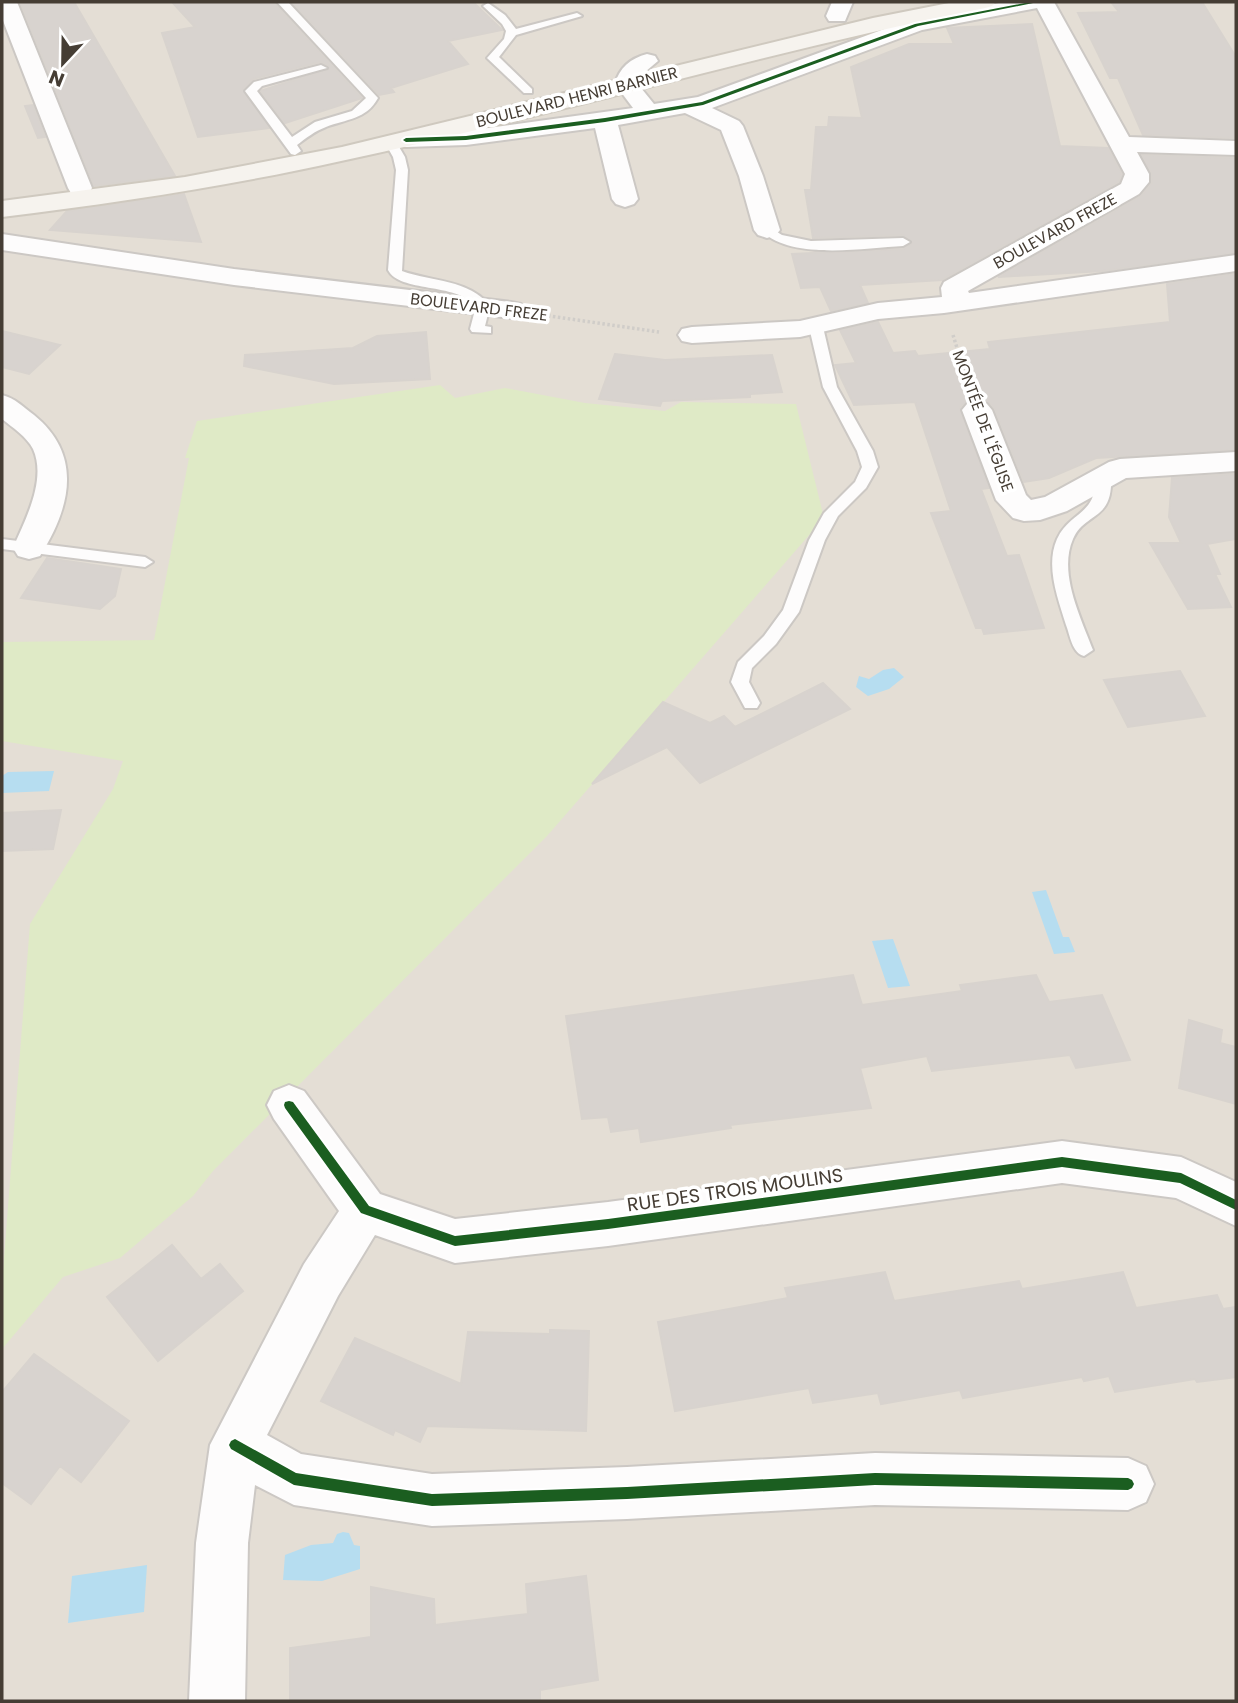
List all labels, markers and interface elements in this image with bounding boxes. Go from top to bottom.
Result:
north arrow [28,28,98,98]
street label: BOULEVARD HENRI BARNIER [474,61,680,133]
text: N [45,63,69,93]
street label: BOULEVARD FREZE [989,187,1121,275]
street label: BOULEVARD FREZE [409,287,549,327]
street label: MONTÉE DE L'ÉGLISE [947,347,1019,495]
street label: RUE DES TROIS MOULINS [625,1161,845,1219]

